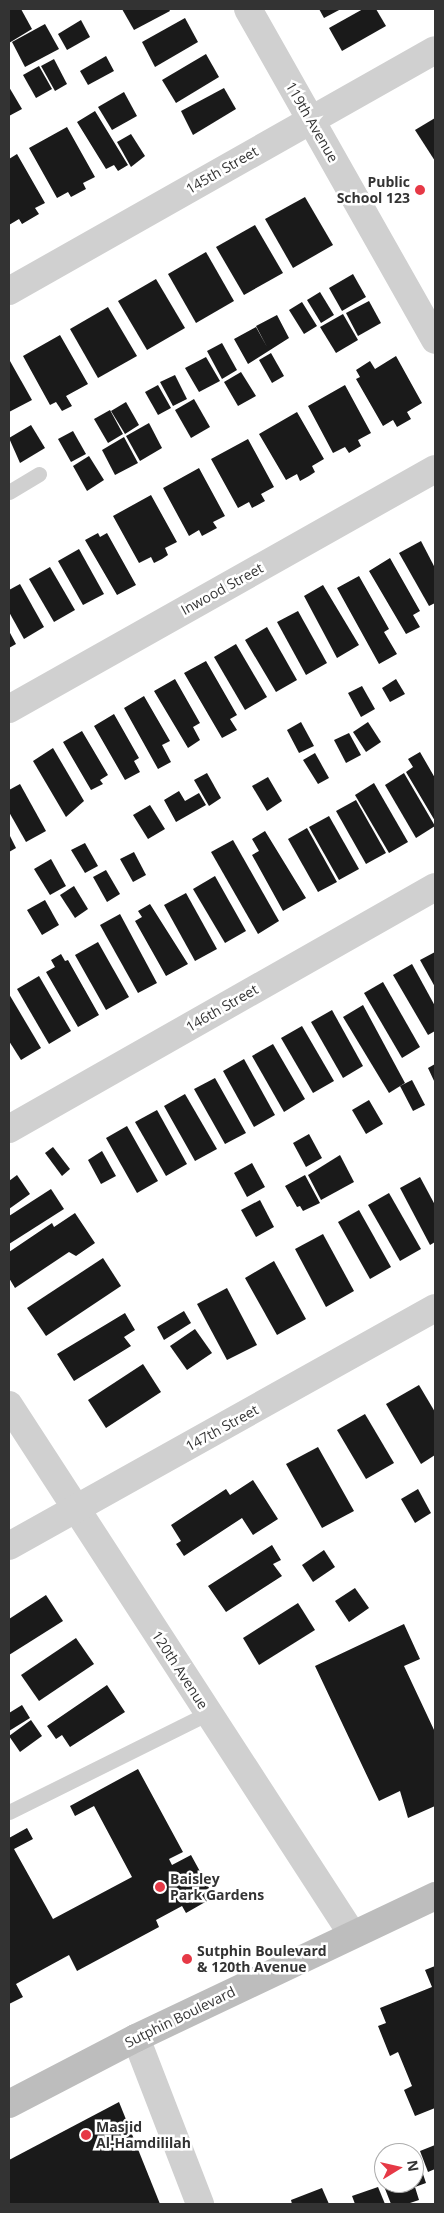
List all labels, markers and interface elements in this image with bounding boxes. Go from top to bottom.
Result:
street label: 119th Avenue [282,79,342,165]
street label: 145th Street [183,143,261,197]
place label: Public School 123 [337,174,410,206]
marker: Public School 123 [414,184,426,196]
street label: Inwood Street [178,559,266,619]
street label: 146th Street [183,981,261,1035]
street label: 147th Street [183,1401,261,1455]
street label: 120th Avenue [148,1628,212,1712]
place label: Baisley Park Gardens [170,1871,264,1904]
marker: Baisley Park Gardens [154,1881,166,1893]
place label: Sutphin Boulevard & 120th Avenue [197,1943,327,1975]
marker: Sutphin Boulevard & 120th Avenue [181,1953,193,1965]
street label: Sutphin Boulevard [122,1983,238,2051]
place label: Masjid Al-Hamdililah [96,2119,191,2152]
marker: Masjid Al-Hamdililah [80,2129,92,2141]
north arrow [374,2143,424,2193]
text: N [403,2159,424,2173]

